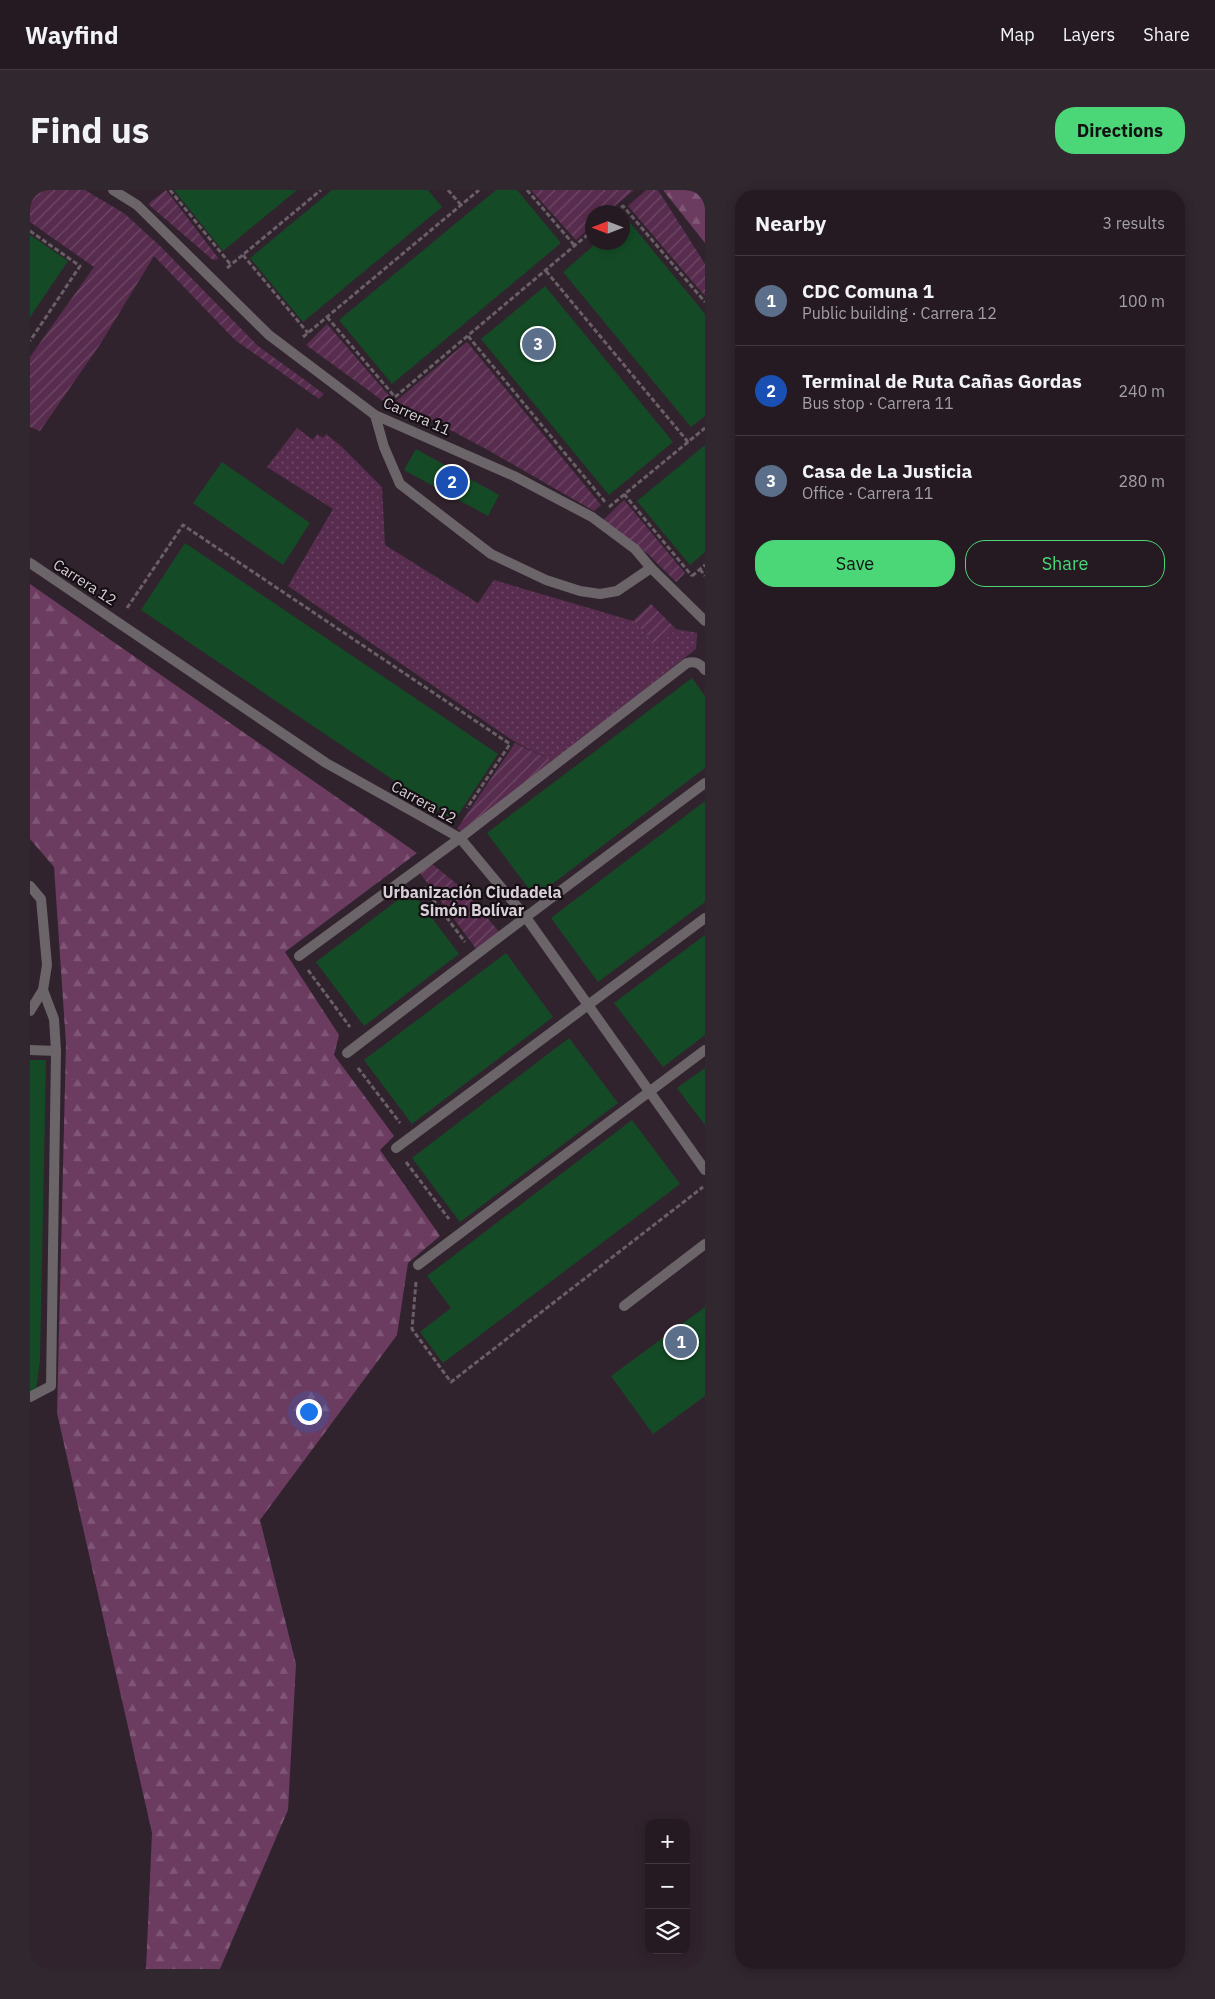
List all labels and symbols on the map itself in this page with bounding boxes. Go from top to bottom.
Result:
north arrow [585,205,630,250]
pin: 3 [522,325,554,363]
street label: Carrera 11 [380,393,454,439]
pin: 2 [436,463,468,501]
street label: Carrera 12 [50,555,120,609]
street label: Carrera 12 [388,776,460,828]
district label: Urbanización Ciudadela Simón Bolívar [382,882,562,920]
pin: 1 [665,1323,697,1361]
your location [296,1399,322,1425]

